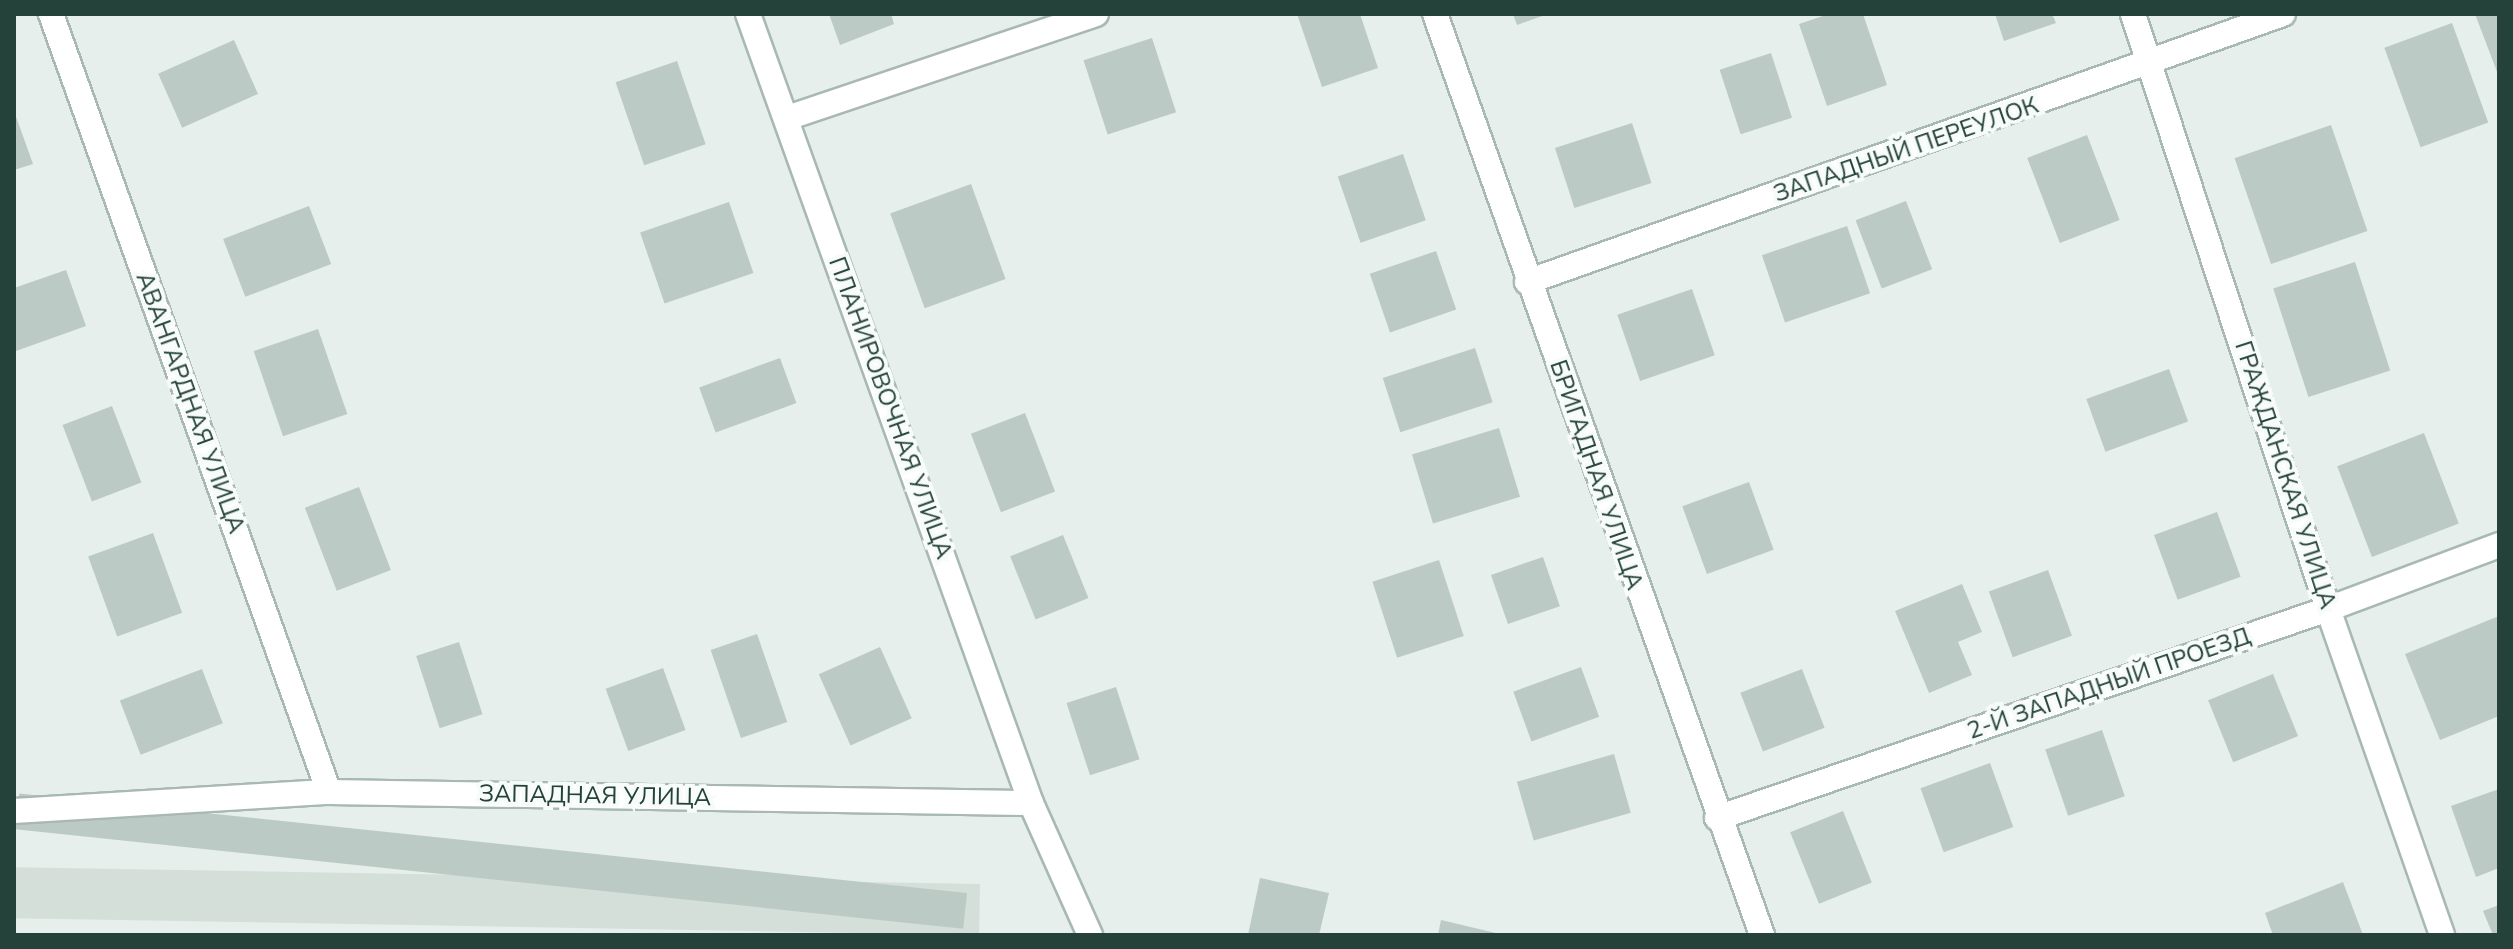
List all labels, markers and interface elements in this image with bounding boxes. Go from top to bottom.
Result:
street label: ЗАПАДНЫЙ ПЕРЕУЛОК [1770,91,2042,209]
street label: ПЛАНИРОВОЧНАЯ УЛИЦА [822,253,958,563]
street label: АВАНГАРДНАЯ УЛИЦА [129,269,251,537]
street label: ГРАЖДАНСКАЯ УЛИЦА [2228,337,2342,613]
street label: БРИГАДНАЯ УЛИЦА [1543,356,1649,594]
street label: 2-Й ЗАПАДНЫЙ ПРОЕЗД [1964,622,2254,746]
street label: ЗАПАДНАЯ УЛИЦА [479,780,711,812]

